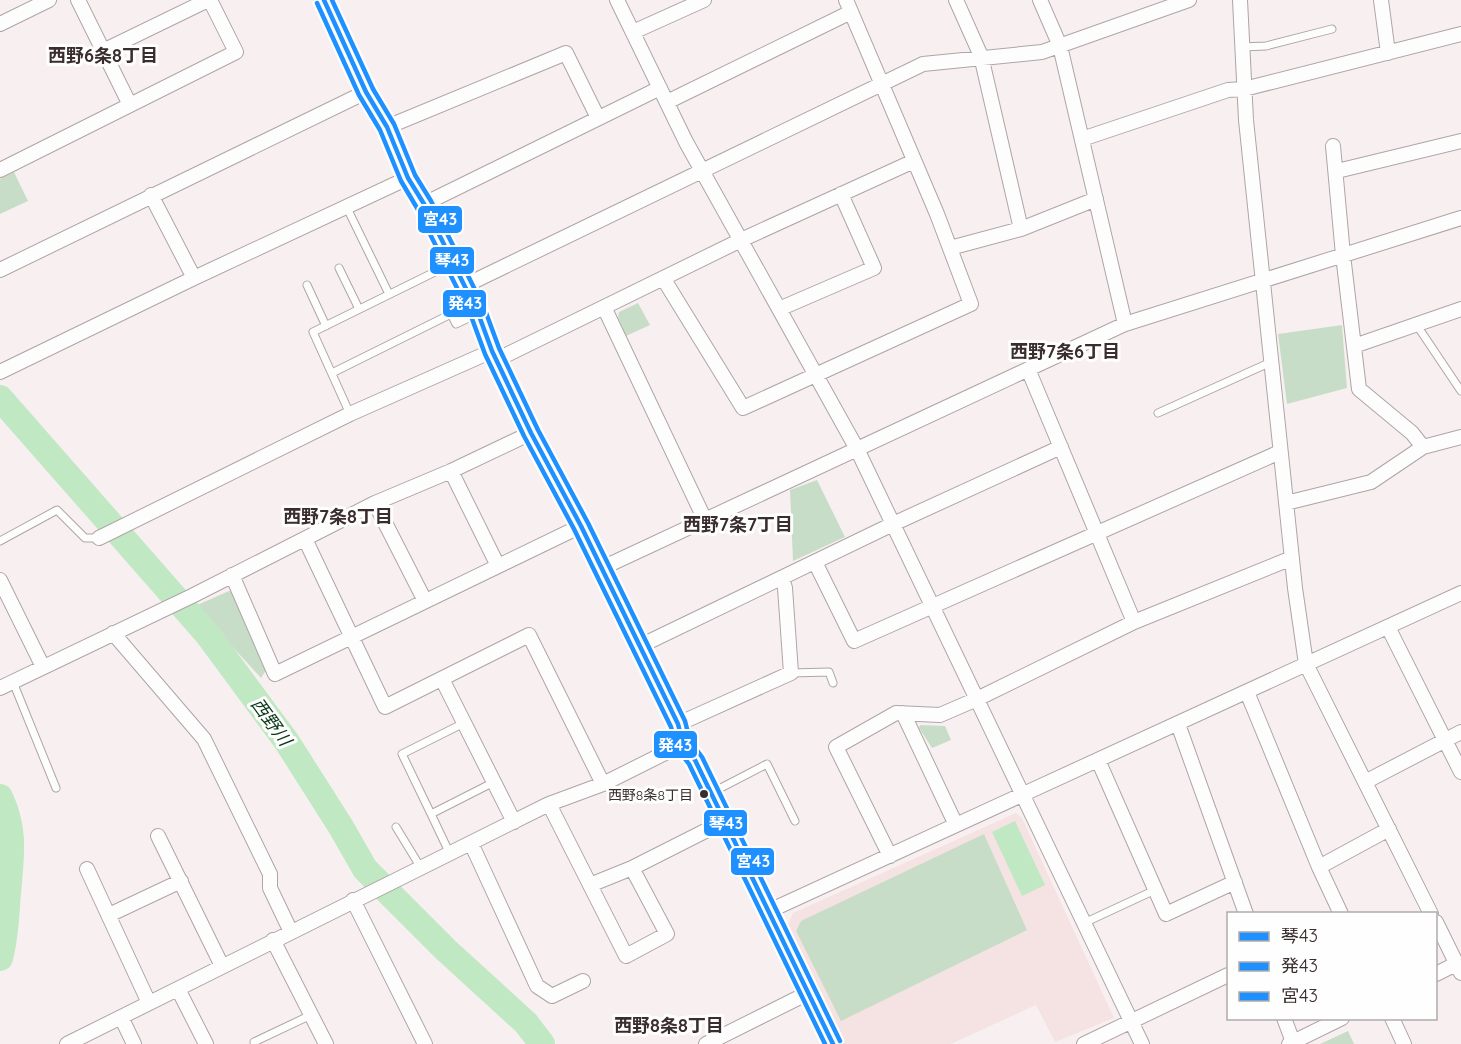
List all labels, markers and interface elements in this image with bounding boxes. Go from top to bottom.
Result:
district label: 西野6条8丁目 [48,44,158,67]
line badge: 宮43 [417,205,463,234]
text: 宮43 [423,209,457,229]
line badge: 琴43 [429,246,475,275]
text: 琴43 [435,250,469,270]
line badge: 発43 [442,289,487,318]
text: 発43 [448,293,482,313]
district label: 西野7条6丁目 [1010,340,1120,363]
district label: 西野7条8丁目 [283,505,393,528]
district label: 西野7条7丁目 [683,513,793,536]
water label: 西野川 [246,693,298,752]
line badge: 発43 [653,730,698,759]
text: 発43 [658,735,692,755]
place label: 西野8条8丁目 [608,786,693,804]
marker: 西野8条8丁目 [698,788,710,800]
line badge: 琴43 [703,809,748,837]
text: 琴43 [709,813,743,833]
line badge: 宮43 [730,847,775,876]
text: 宮43 [736,851,770,871]
legend [1227,912,1437,1020]
text: 琴43 [1281,924,1318,947]
text: 発43 [1281,954,1318,977]
text: 宮43 [1281,984,1318,1007]
district label: 西野8条8丁目 [614,1014,724,1037]

